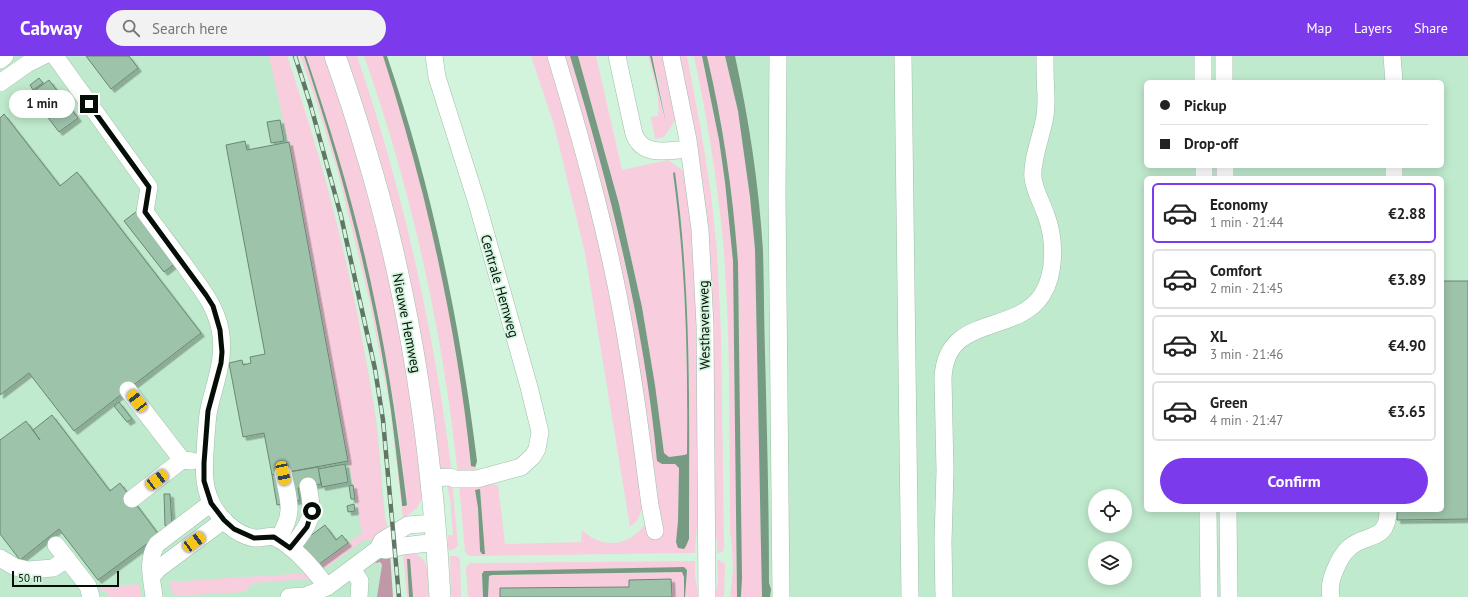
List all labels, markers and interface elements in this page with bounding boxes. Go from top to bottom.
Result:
search box [106,10,386,46]
text: Cabway [20,16,82,40]
icon: search [120,17,142,39]
text: Search here [152,19,228,38]
text: Map [1306,19,1332,37]
text: Layers [1354,19,1392,37]
text: Share [1414,19,1448,37]
callout: 1 min [9,90,75,118]
text: 1 min [26,95,58,112]
route end [80,95,98,113]
text: Pickup [1184,96,1227,115]
text: Drop-off [1184,134,1238,153]
icon: car [1162,195,1198,231]
text: Economy [1210,195,1268,214]
text: €2.88 [1388,204,1426,223]
text: 1 min · 21:44 [1210,214,1283,231]
street label: Centrale Hemweg [477,232,523,340]
icon: car [1162,261,1198,297]
text: Comfort [1210,261,1262,280]
text: €3.89 [1388,270,1426,289]
street label: Nieuwe Hemweg [388,272,426,374]
street label: Westhavenweg [694,280,714,370]
text: 2 min · 21:45 [1210,280,1283,297]
icon: car [1162,327,1198,363]
text: XL [1210,327,1227,346]
text: €4.90 [1388,336,1426,355]
text: 3 min · 21:46 [1210,346,1283,363]
car [125,388,149,414]
icon: car [1162,393,1198,429]
text: Green [1210,393,1248,412]
text: €3.65 [1388,402,1426,421]
text: 4 min · 21:47 [1210,412,1283,429]
button: Confirm [1160,458,1428,504]
car [275,460,291,486]
car [144,468,170,492]
map controls [1088,489,1132,585]
button: locate [1088,489,1132,533]
route start [303,502,321,520]
car [181,530,207,554]
button: layers [1088,541,1132,585]
scale bar [12,569,119,588]
text: 50 m [18,571,42,585]

